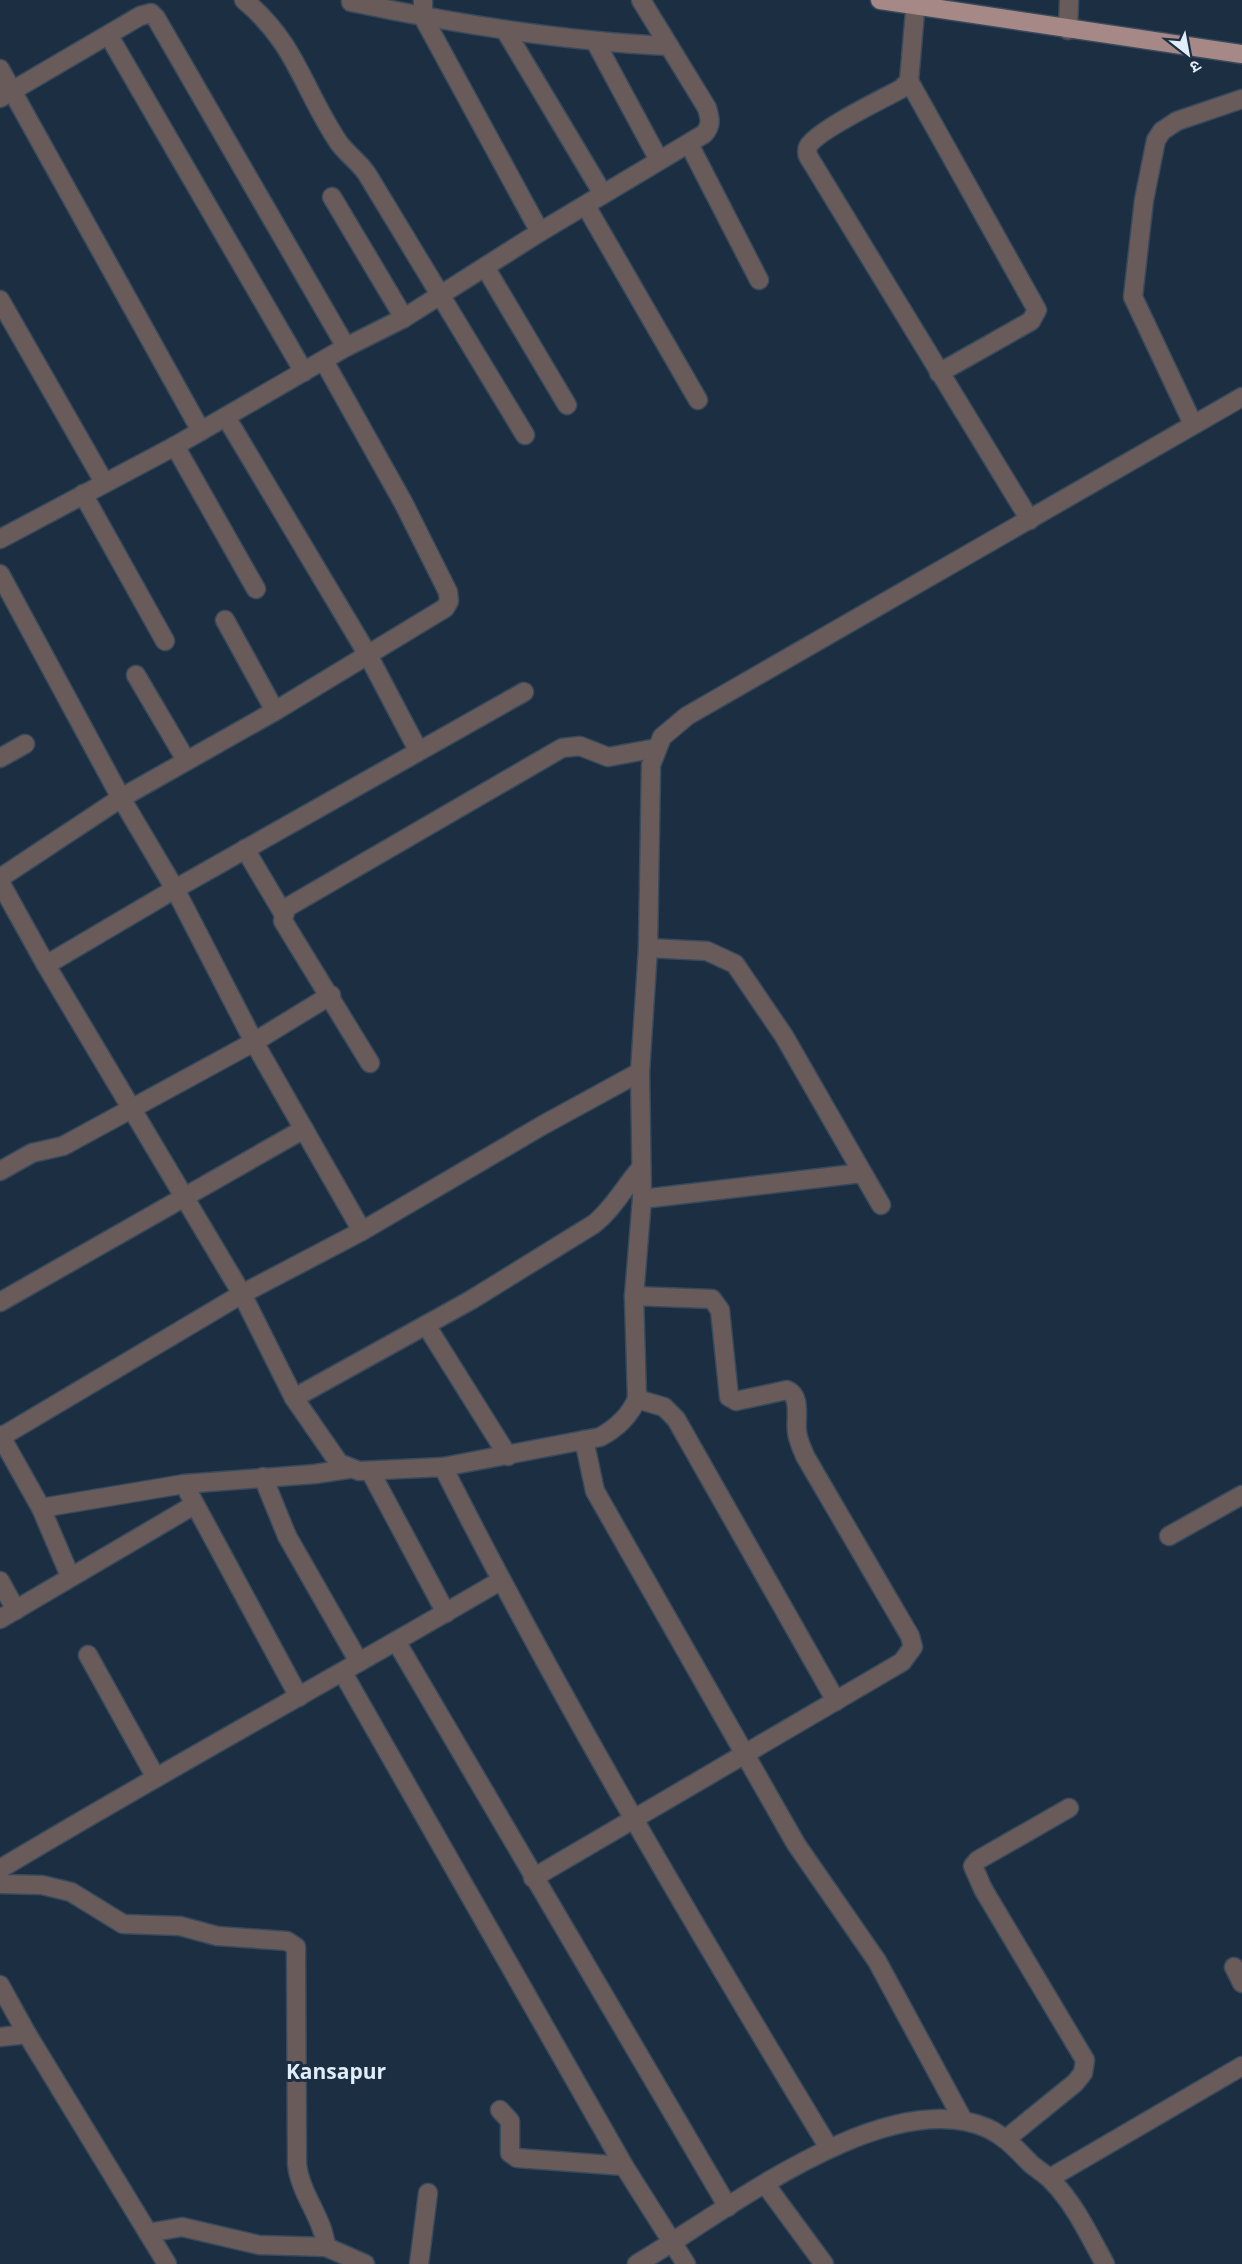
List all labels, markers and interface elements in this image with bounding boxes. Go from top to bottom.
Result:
north arrow [1158,24,1218,84]
text: उ [1186,55,1205,79]
district label: Kansapur [286,2057,387,2085]

